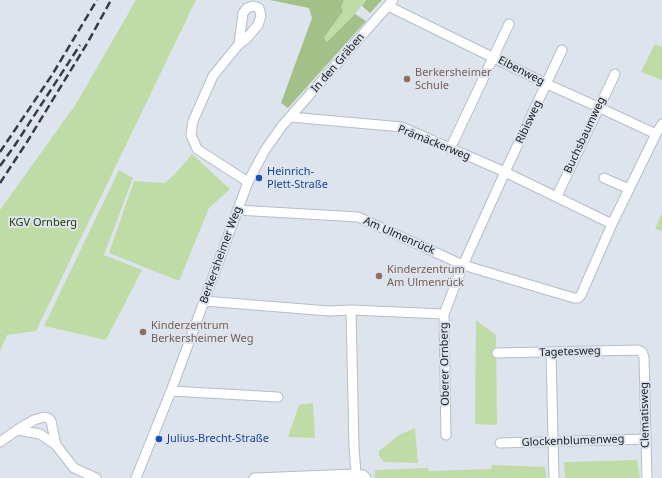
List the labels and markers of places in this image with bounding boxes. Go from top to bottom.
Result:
place label: Berkersheimer Schule [415,66,492,92]
marker: Berkersheimer Schule [402,74,412,84]
place label: Heinrich- Plett-Straße [267,165,328,191]
marker: Heinrich- Plett-Straße [254,173,264,183]
place label: Kinderzentrum Am Ulmenrück [387,263,465,289]
marker: Kinderzentrum Am Ulmenrück [374,271,384,281]
place label: Kinderzentrum Berkersheimer Weg [151,319,253,345]
marker: Kinderzentrum Berkersheimer Weg [138,327,148,337]
place label: Julius-Brecht-Straße [167,432,269,446]
marker: Julius-Brecht-Straße [154,434,164,444]

